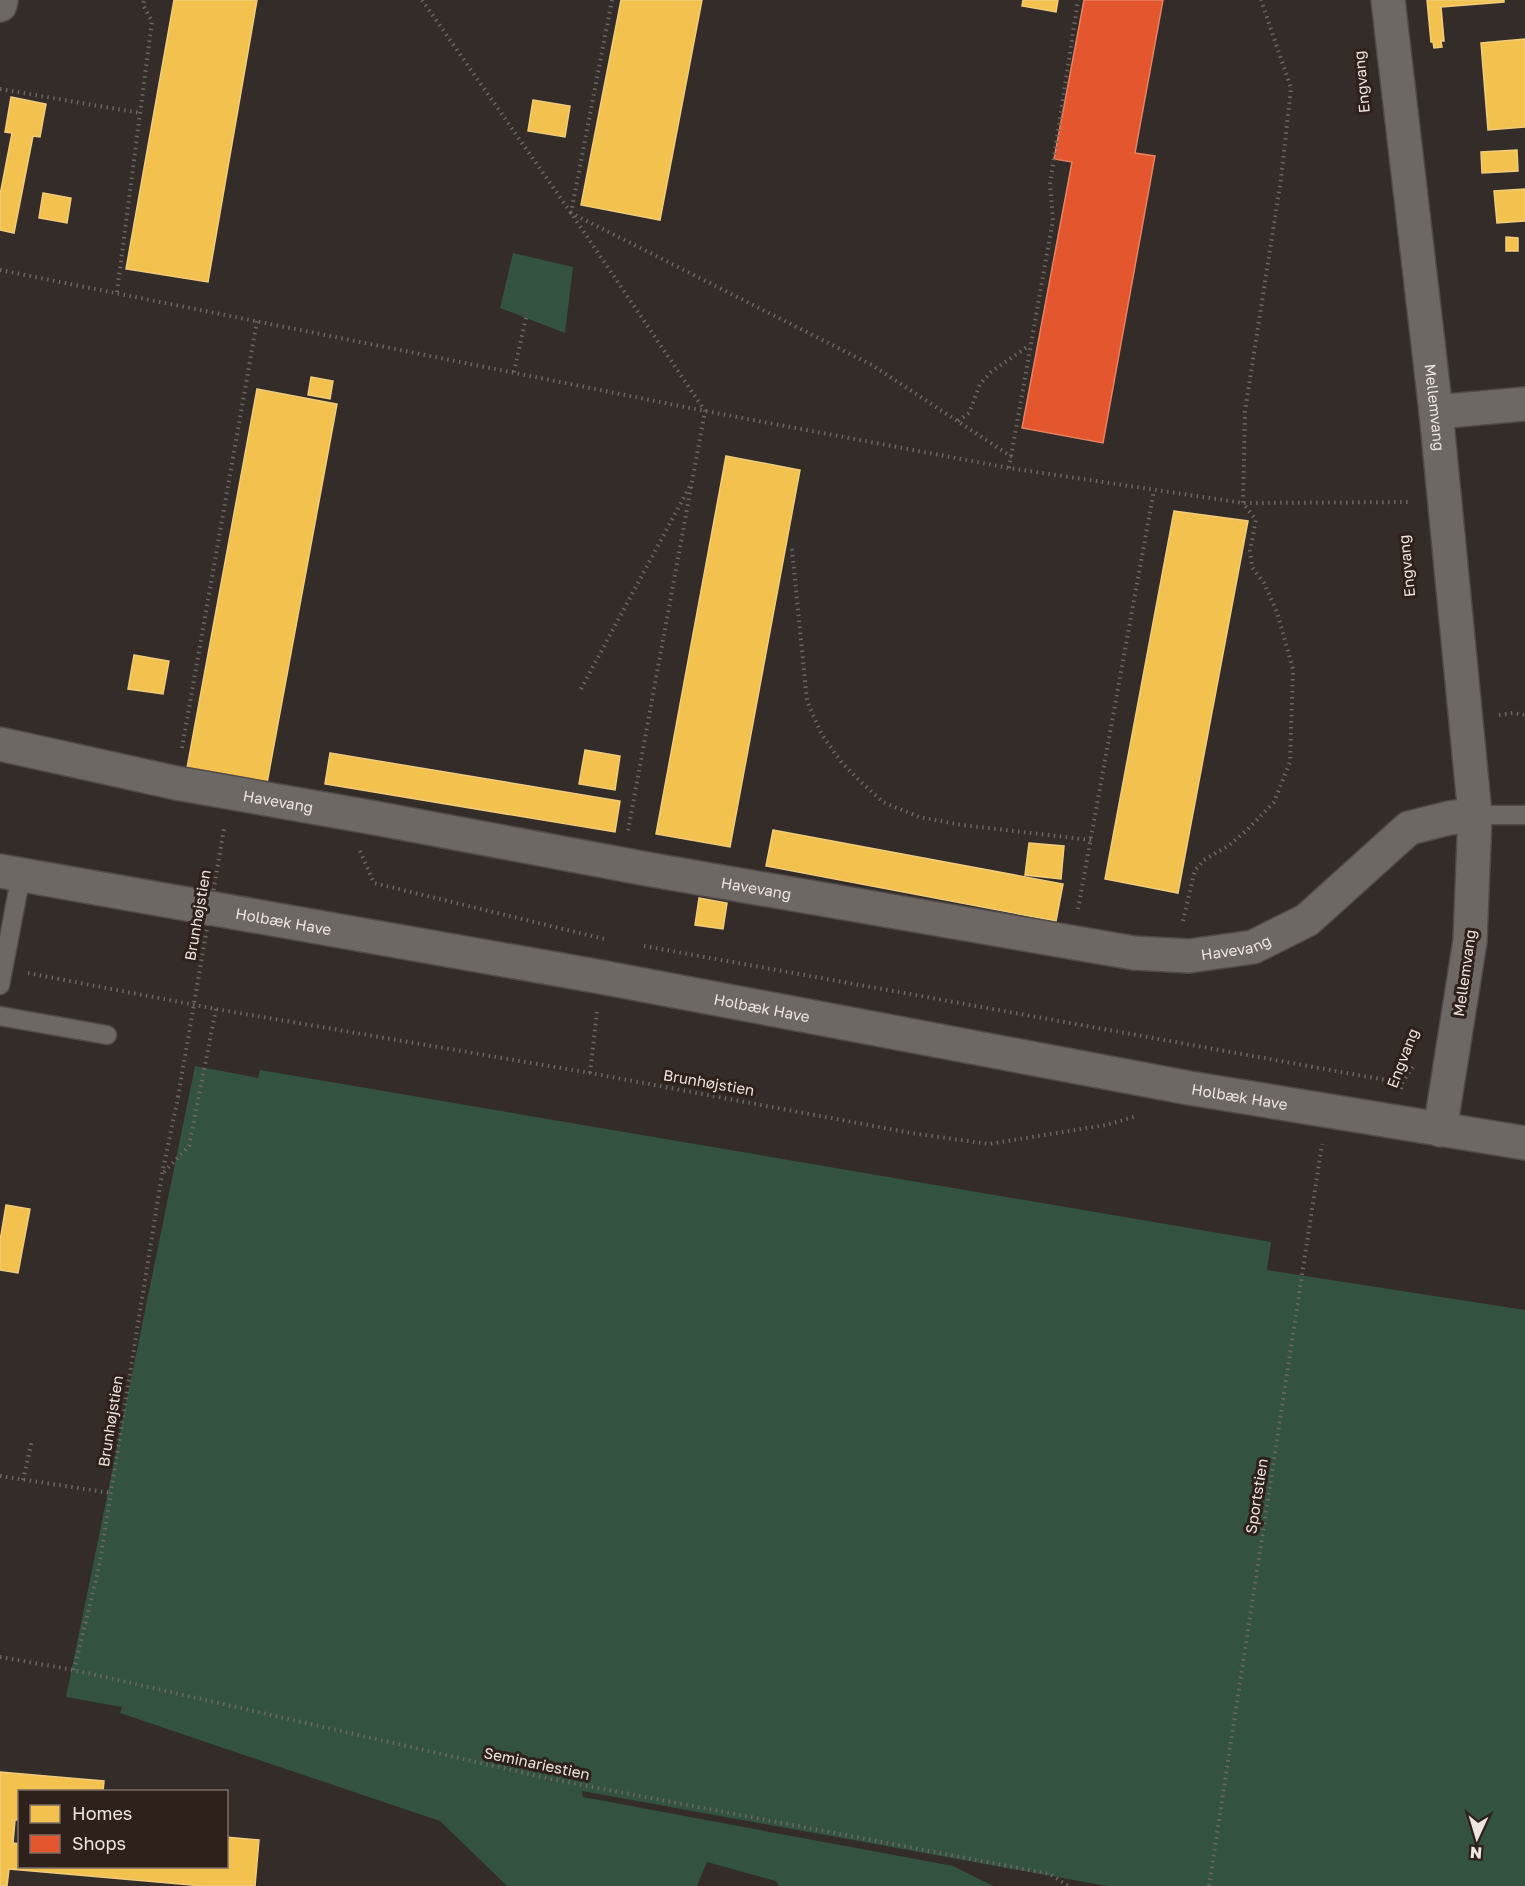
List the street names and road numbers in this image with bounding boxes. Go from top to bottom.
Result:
street label: Engvang [1349,50,1373,114]
street label: Mellemvang [1421,363,1449,452]
street label: Engvang [1394,534,1418,598]
street label: Havevang [242,786,315,816]
street label: Brunhøjstien [180,868,214,962]
street label: Havevang [720,873,793,903]
street label: Holbæk Have [234,904,333,938]
street label: Mellemvang [1449,928,1479,1018]
street label: Havevang [1200,931,1274,963]
street label: Holbæk Have [712,990,812,1025]
street label: Engvang [1382,1026,1422,1090]
street label: Brunhøjstien [662,1065,756,1099]
street label: Holbæk Have [1190,1080,1289,1113]
street label: Brunhøjstien [94,1374,126,1468]
street label: Sportstien [1241,1457,1271,1535]
street label: Seminariestien [482,1743,592,1783]

